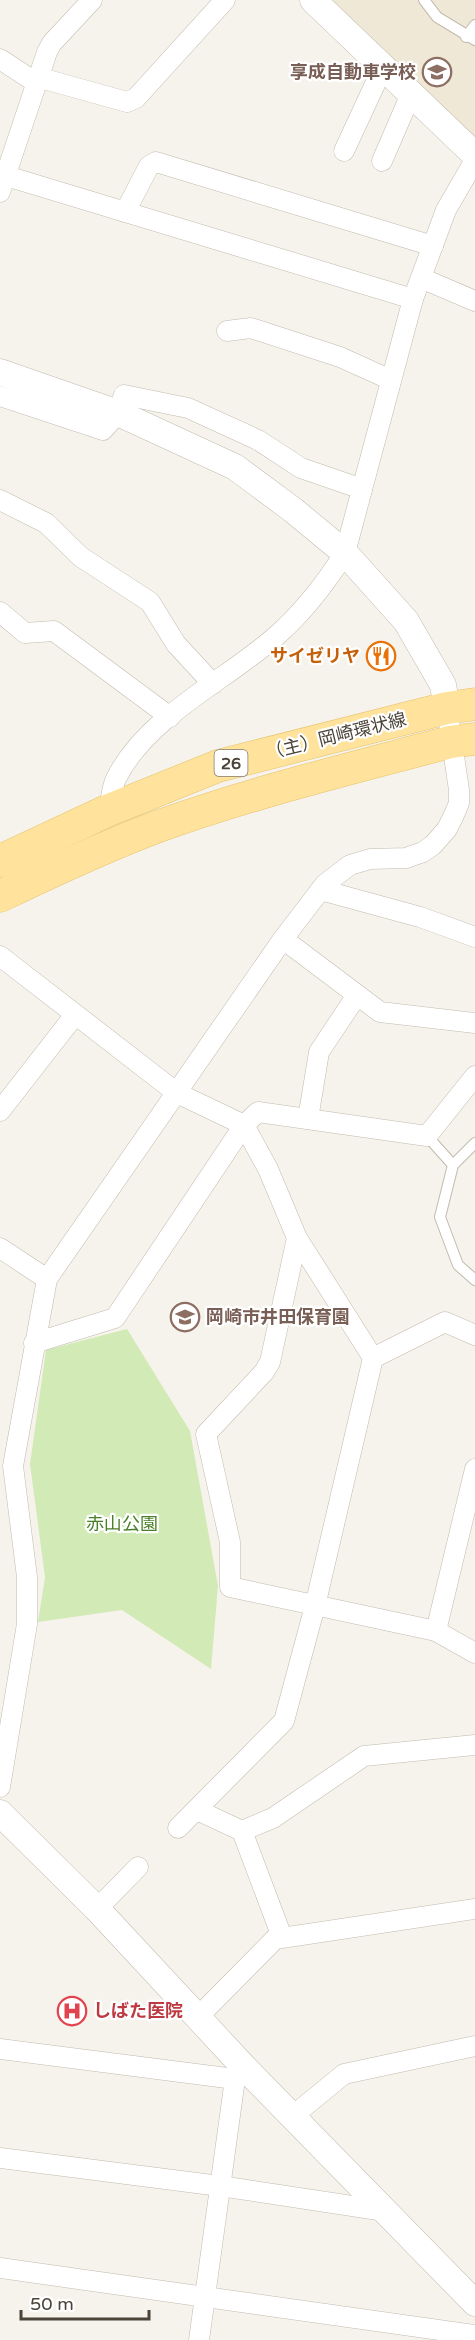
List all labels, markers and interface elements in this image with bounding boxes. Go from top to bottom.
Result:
school or university icon: 享成自動車学校 [421,56,453,88]
place label: 享成自動車学校 [290,61,416,83]
restaurant icon: サイゼリヤ [365,640,397,672]
place label: サイゼリヤ [270,645,360,667]
street label: （主）岡崎環状線 [263,708,409,764]
road number: 26 [214,750,248,776]
school or university icon: 岡崎市井田保育園 [169,1301,201,1333]
place label: 岡崎市井田保育園 [206,1306,350,1328]
park label: 赤山公園 [86,1513,158,1535]
hospital icon: しばた医院 [56,1995,88,2027]
place label: しばた医院 [93,2000,183,2022]
scale bar [21,2283,148,2321]
text: 50 m [30,2293,74,2315]

